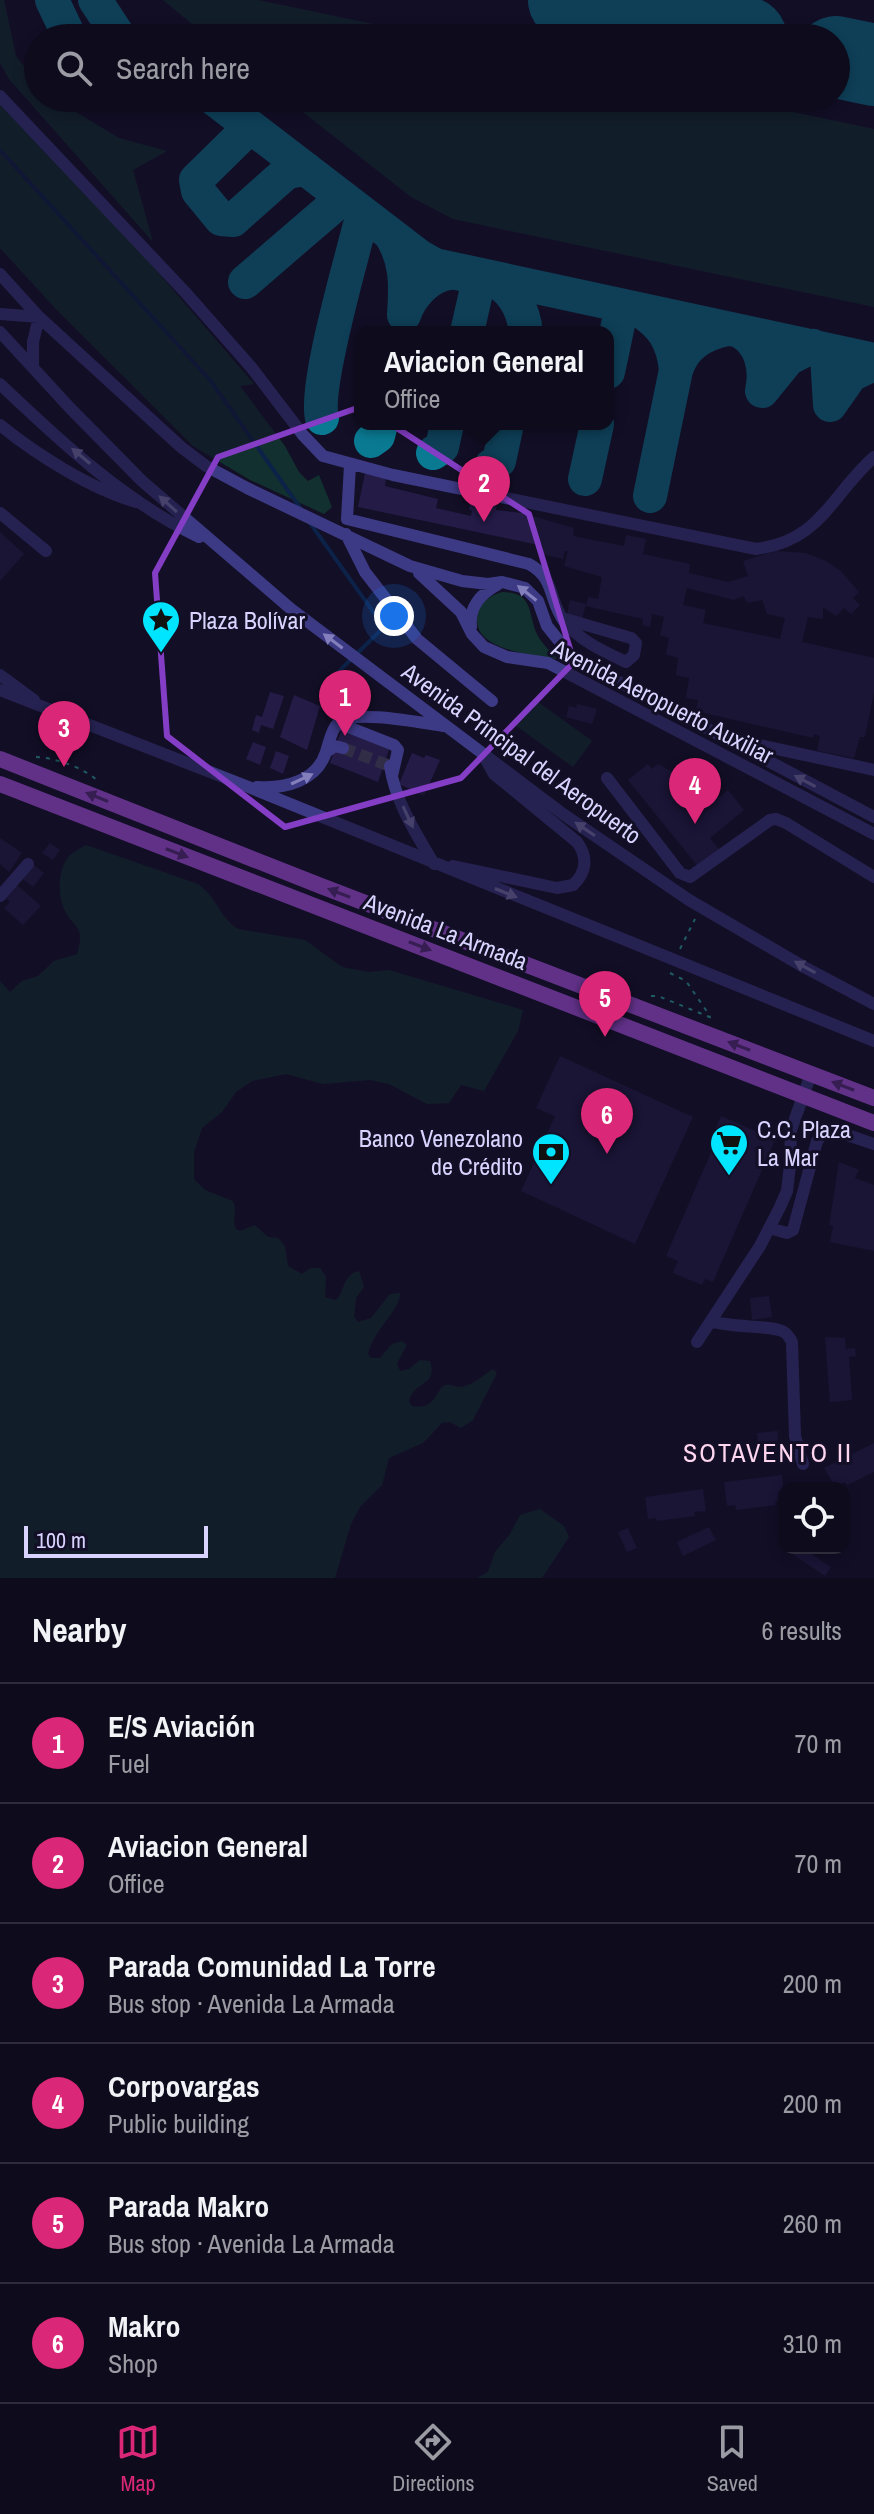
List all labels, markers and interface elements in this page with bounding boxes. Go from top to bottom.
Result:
search box [24,24,850,112]
icon: search [52,46,96,90]
text: Search here [116,48,250,88]
popup [354,326,614,430]
text: Aviacion General [384,341,584,381]
text: Office [384,381,440,416]
one-way arrow [72,448,92,465]
pin: 2 [458,456,510,522]
one-way arrow [159,496,178,514]
one-way arrow [517,585,537,601]
your location [374,596,414,636]
place icon: Plaza Bolívar [140,599,182,654]
place label: Plaza Bolívar [189,604,305,636]
street label: Avenida Aeropuerto Auxiliar [546,631,780,771]
one-way arrow [323,633,343,649]
street label: Avenida Principal del Aeropuerto [395,655,648,851]
pin: 1 [319,670,371,736]
pin: 3 [38,701,90,767]
pin: 4 [669,758,721,824]
one-way arrow [290,772,313,786]
one-way arrow [793,774,816,787]
one-way arrow [85,790,109,803]
one-way arrow [401,805,415,828]
one-way arrow [574,822,596,837]
one-way arrow [165,847,189,860]
street label: Avenida La Armada [359,885,532,977]
one-way arrow [327,886,351,899]
one-way arrow [494,887,518,900]
one-way arrow [408,940,432,953]
one-way arrow [794,960,816,974]
pin: 5 [579,971,631,1037]
one-way arrow [726,1039,750,1052]
one-way arrow [831,1079,855,1092]
pin: 6 [581,1088,633,1154]
place label: C.C. Plaza La Mar [757,1113,851,1173]
place label: Banco Venezolano de Crédito [359,1122,523,1182]
supermarket icon: C.C. Plaza La Mar [708,1122,750,1177]
bank icon: Banco Venezolano de Crédito [530,1131,572,1186]
district label: SOTAVENTO II [683,1435,853,1470]
map controls [778,1482,850,1554]
button: locate [778,1482,850,1554]
scale bar [24,1522,208,1558]
text: 100 m [36,1525,86,1555]
text: Nearby [32,1607,127,1653]
text: 6 results [761,1613,842,1648]
text: E/S Aviación [108,1706,255,1746]
text: 1 [52,1726,64,1761]
text: 70 m [795,1726,842,1761]
text: Fuel [108,1746,149,1781]
text: Aviacion General [108,1826,308,1866]
text: 2 [52,1846,64,1881]
text: 70 m [795,1846,842,1881]
text: Office [108,1866,165,1901]
text: Parada Comunidad La Torre [108,1946,436,1986]
text: 3 [52,1966,64,2001]
text: 200 m [783,1966,842,2001]
text: Bus stop · Avenida La Armada [108,1986,395,2021]
text: Corpovargas [108,2066,260,2106]
text: 4 [52,2086,64,2121]
text: 200 m [783,2086,842,2121]
text: Public building [108,2106,249,2141]
text: Parada Makro [108,2186,269,2226]
text: 5 [52,2206,64,2241]
text: 260 m [783,2206,842,2241]
text: Bus stop · Avenida La Armada [108,2226,395,2261]
text: Makro [108,2306,180,2346]
text: 6 [52,2326,64,2361]
text: 310 m [783,2326,842,2361]
text: Shop [108,2346,158,2381]
tab: Map [116,2420,160,2498]
tab: Directions [392,2420,475,2498]
tab: Saved [707,2420,758,2498]

